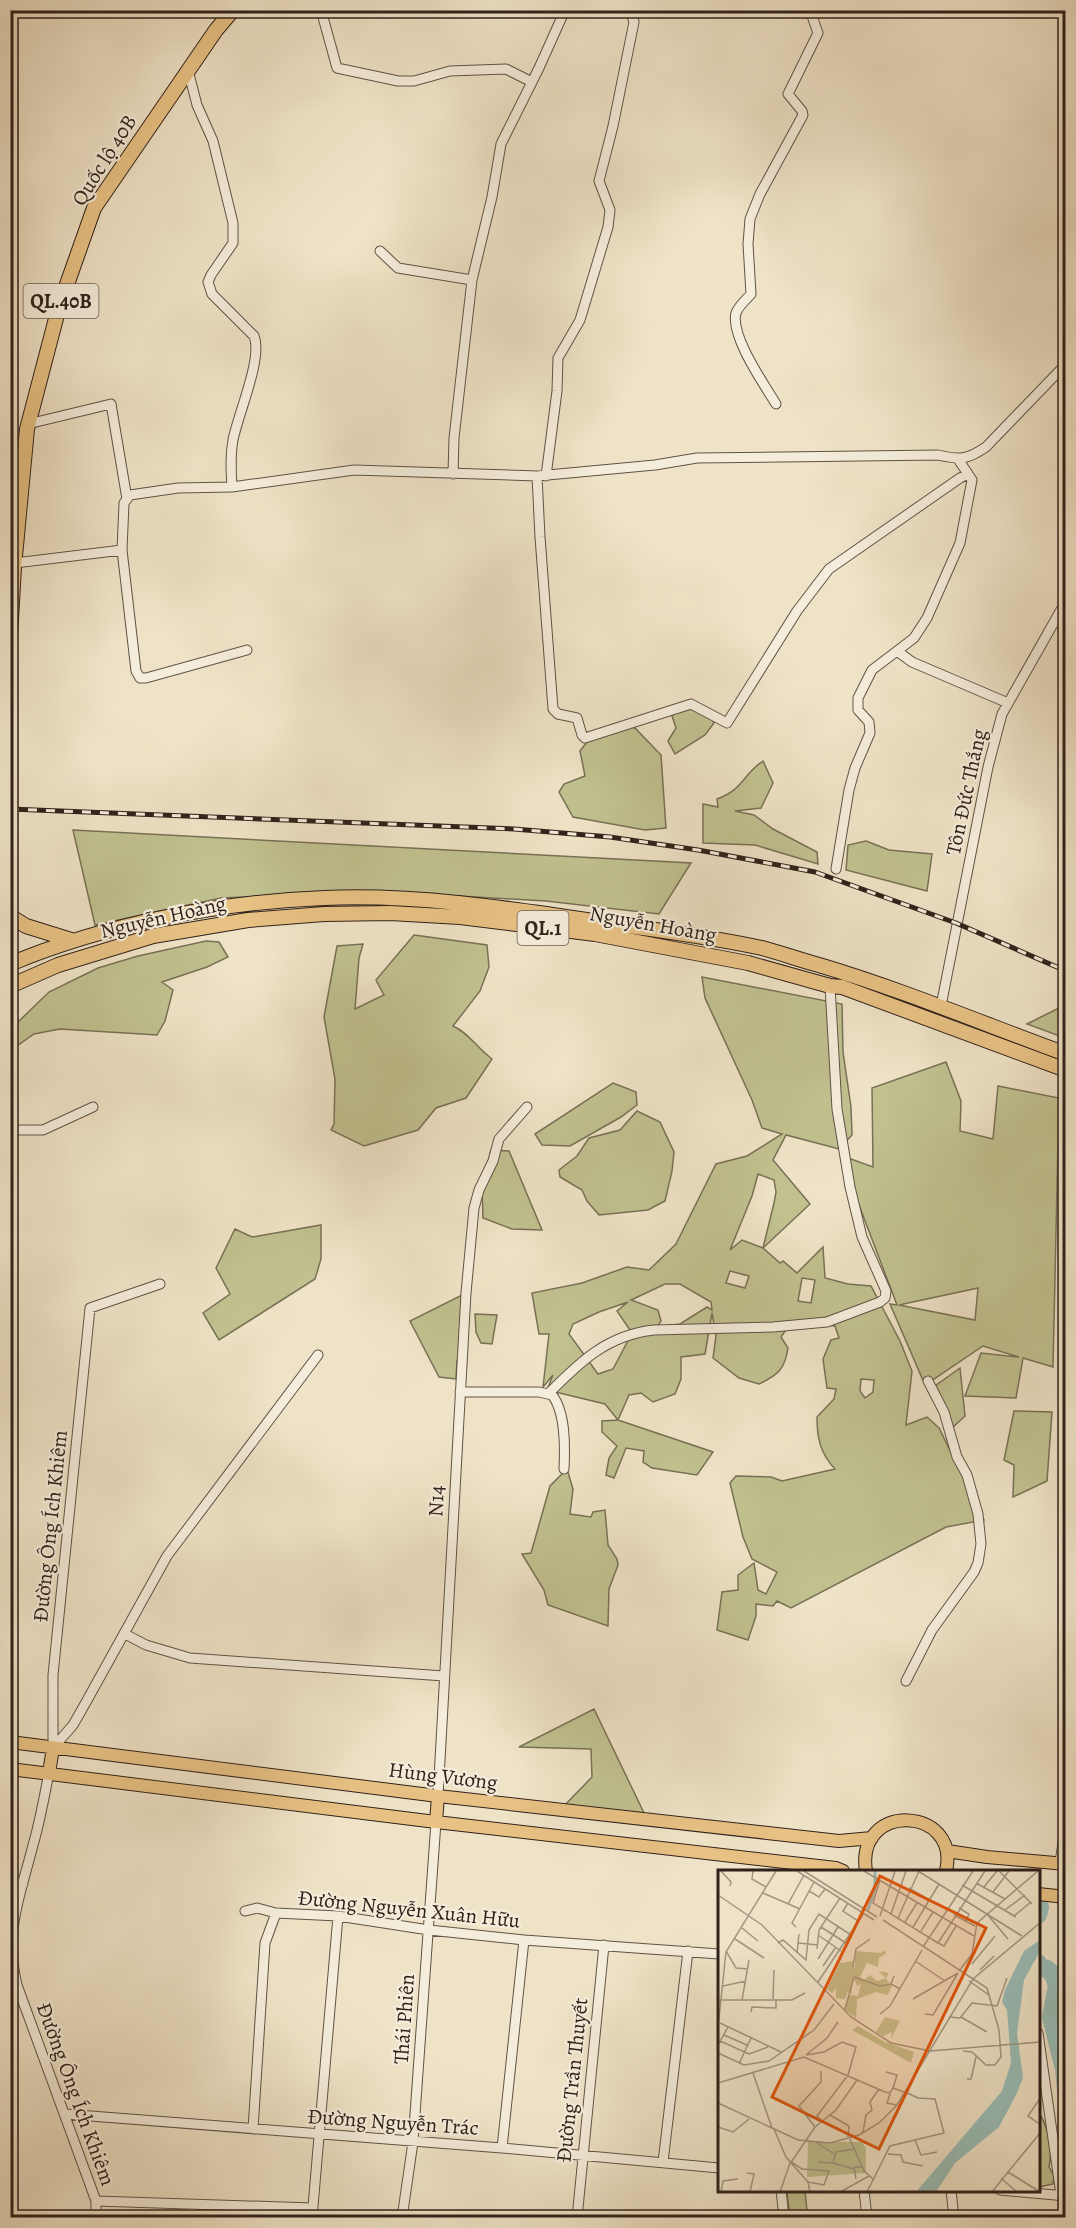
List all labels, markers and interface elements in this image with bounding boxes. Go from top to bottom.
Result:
street label: Quốc lộ 40B [65,109,143,211]
road number: QL.40B [23,284,98,318]
street label: Tôn Đức Thắng [939,726,993,858]
street label: Nguyễn Hoàng [97,889,229,945]
street label: Nguyễn Hoàng [587,899,719,949]
road number: QL.1 [518,911,568,945]
street label: Đường Ông Ích Khiêm [26,1429,74,1623]
street label: N14 [421,1484,451,1518]
street label: Hùng Vương [387,1755,500,1797]
inset map [718,1870,1040,2192]
street label: Đường Nguyễn Xuân Hữu [297,1883,522,1935]
street label: Thái Phiên [387,1973,421,2065]
street label: Đường Trần Thuyết [549,1996,595,2164]
street label: Đường Ông Ích Khiêm [30,1999,122,2189]
street label: Đường Nguyễn Trác [306,2102,480,2142]

